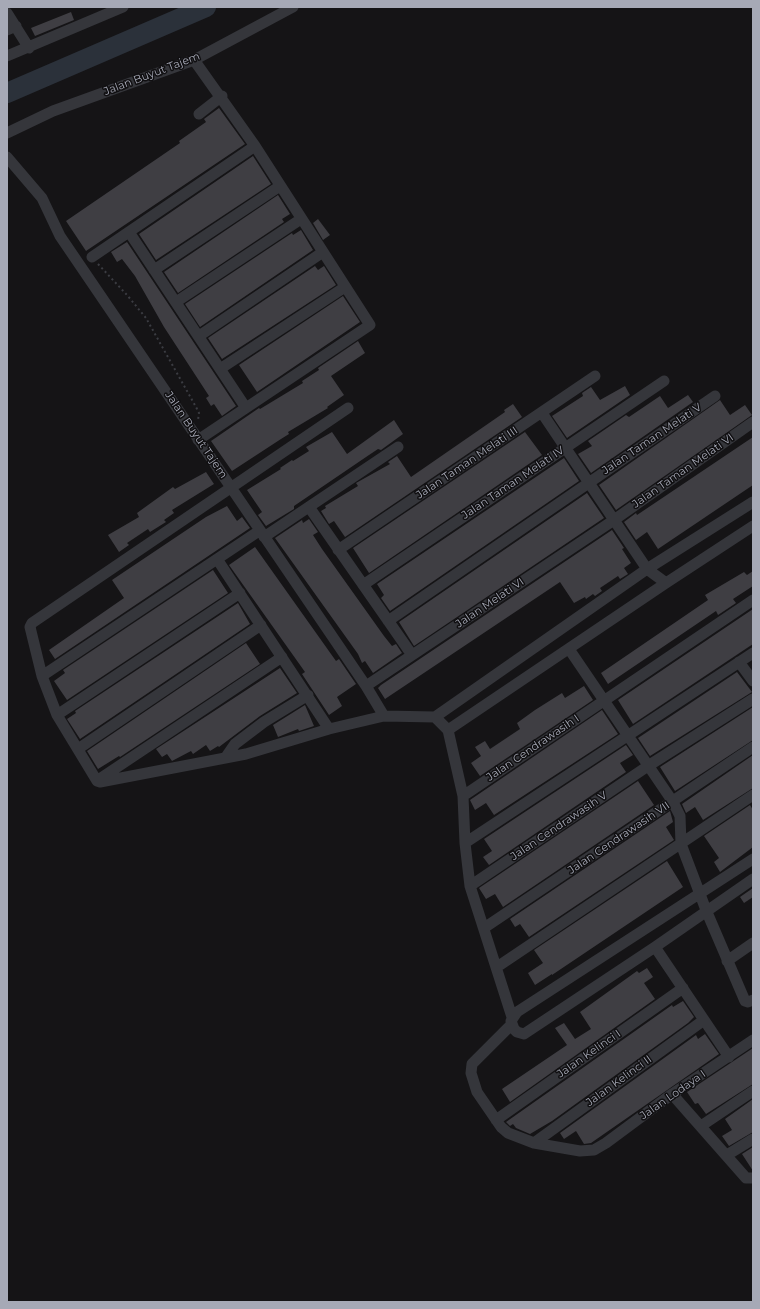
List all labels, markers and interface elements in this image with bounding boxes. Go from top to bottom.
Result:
street label: Jalan Buyut Tajem [102,50,202,98]
street label: Jalan Buyut Tajem [162,389,230,481]
street label: Jalan Taman Melati V [600,401,704,477]
street label: Jalan Taman Melati III [414,424,520,502]
street label: Jalan Taman Melati VI [630,431,736,511]
street label: Jalan Taman Melati IV [459,444,567,522]
street label: Jalan Melati VI [453,575,527,631]
street label: Jalan Cendrawasih I [484,712,582,784]
street label: Jalan Cendrawasih V [508,789,610,863]
street label: Jalan Cendrawasih VII [566,799,672,877]
street label: Jalan Kelinci I [555,1027,623,1081]
street label: Jalan Kelinci II [584,1053,654,1109]
street label: Jalan Lodaya I [638,1067,708,1123]

